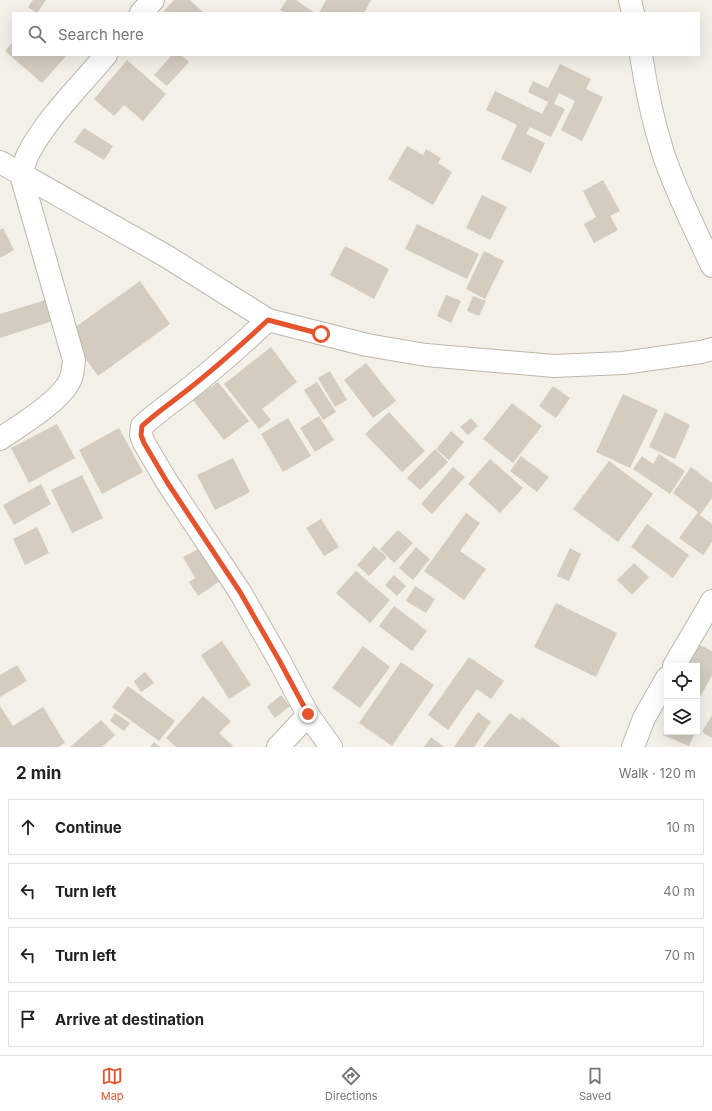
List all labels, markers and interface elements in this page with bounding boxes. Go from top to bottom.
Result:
search box [12,12,700,56]
icon: search [26,23,48,45]
text: Search here [58,25,144,44]
route start [312,325,330,343]
map controls [664,663,700,735]
button: locate [664,663,700,699]
button: layers [664,699,700,735]
route end [299,705,317,723]
text: 2 min [16,763,61,783]
text: Walk · 120 m [619,765,696,781]
icon: ahead [17,816,39,838]
text: Continue [55,818,122,837]
text: 10 m [666,819,695,835]
icon: left [17,880,39,902]
text: Turn left [55,882,116,901]
text: 40 m [663,883,695,899]
icon: left [17,944,39,966]
text: Turn left [55,946,116,965]
text: 70 m [665,947,695,963]
icon: arrive [17,1008,39,1030]
text: Arrive at destination [55,1010,204,1029]
tab: Map [101,1065,124,1103]
tab: Directions [325,1065,378,1103]
tab: Saved [579,1065,611,1103]

